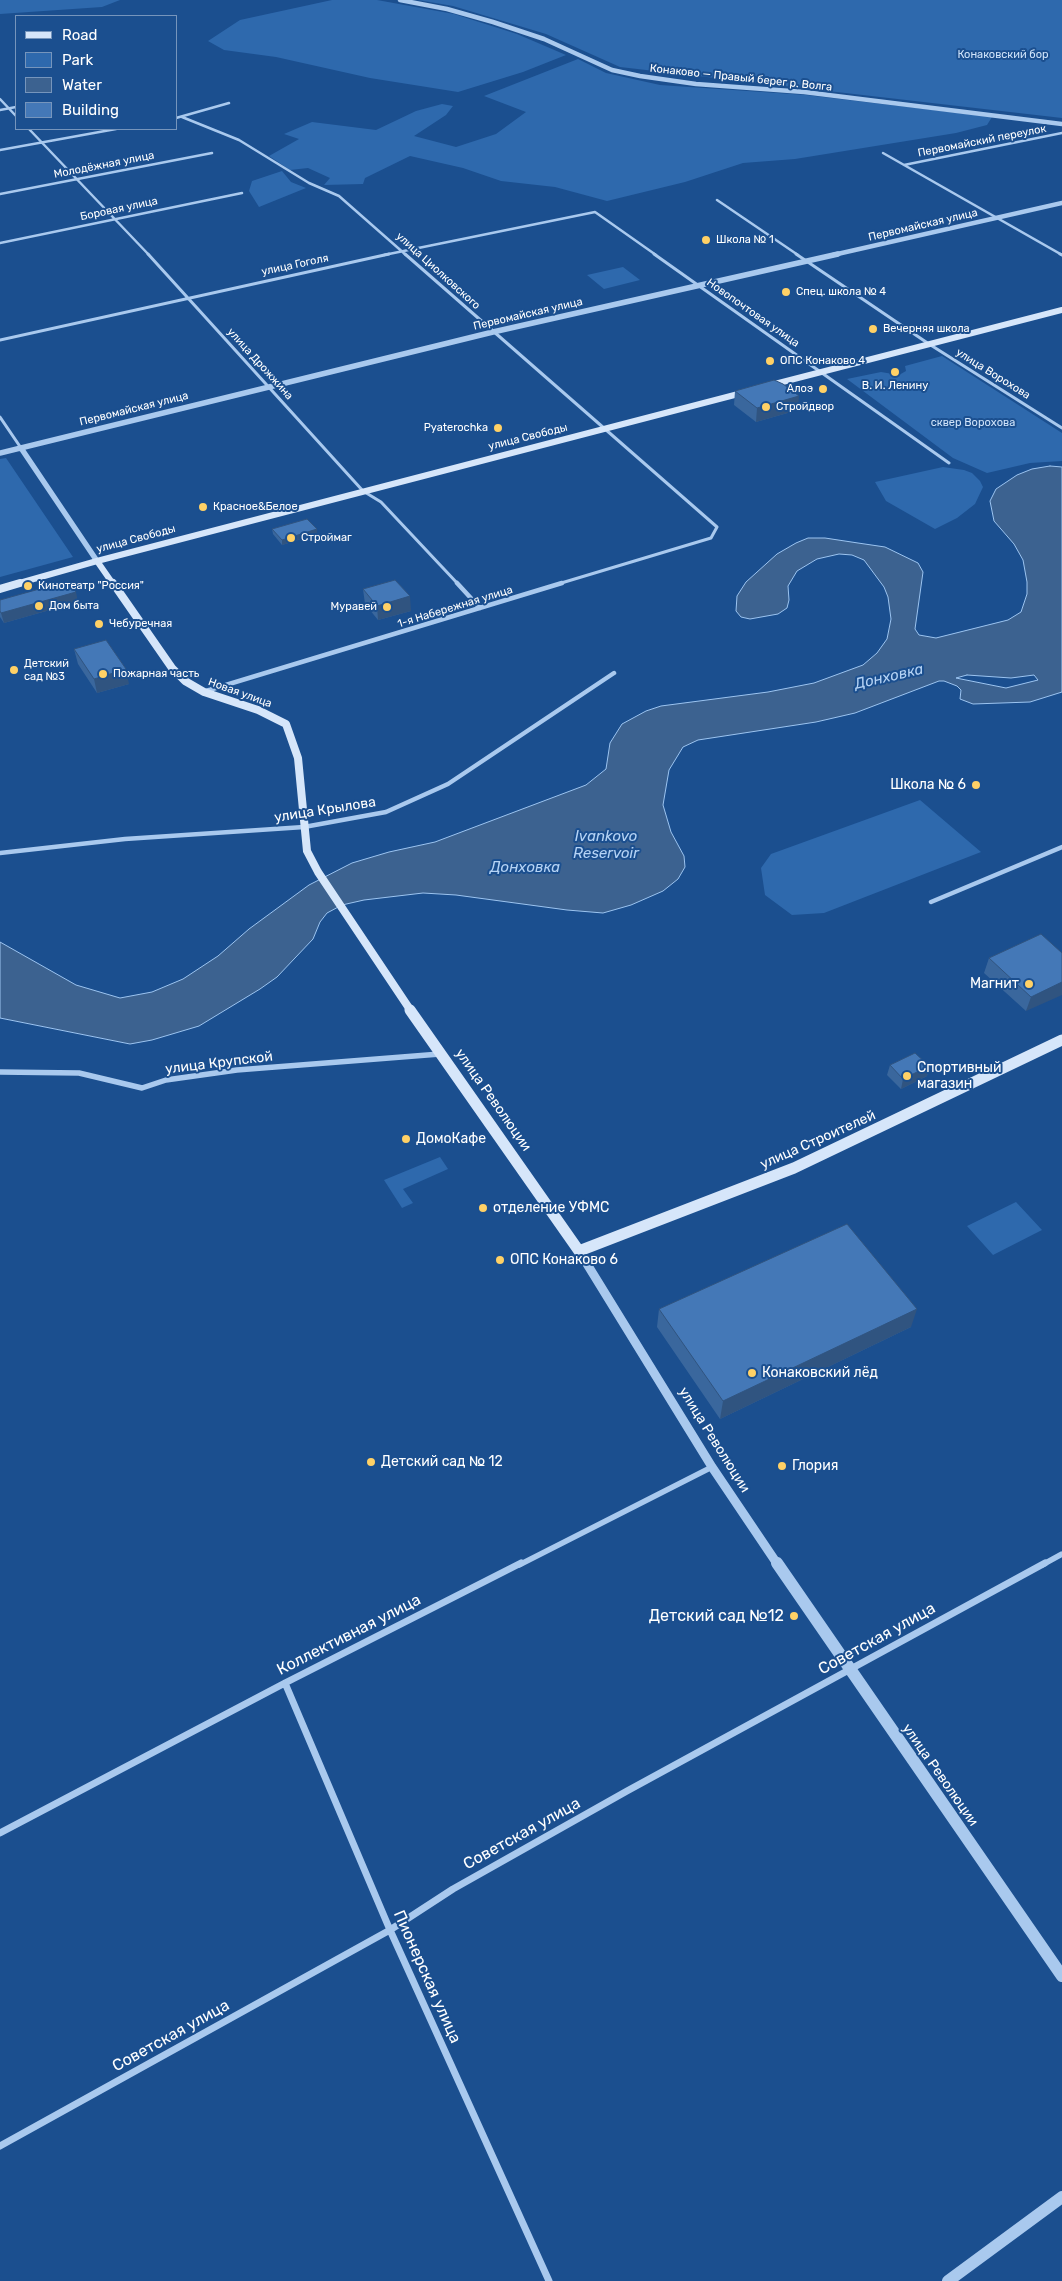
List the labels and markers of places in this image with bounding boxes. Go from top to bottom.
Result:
place label: Школа № 1 [716,233,774,247]
marker: Школа № 1 [700,234,712,246]
place label: Спец. школа № 4 [796,285,886,299]
marker: Спец. школа № 4 [780,286,792,298]
place label: Вечерняя школа [883,322,970,336]
marker: Вечерняя школа [867,323,879,335]
place label: ОПС Конаково 4 [780,354,865,368]
marker: ОПС Конаково 4 [764,355,776,367]
marker: В. И. Ленину [889,366,901,378]
place label: В. И. Ленину [862,379,928,393]
place label: Алоэ [787,382,813,396]
marker: Алоэ [817,383,829,395]
place label: Стройдвор [776,400,834,414]
marker: Стройдвор [760,401,772,413]
place label: Pyaterochka [424,421,488,435]
marker: Pyaterochka [492,422,504,434]
place label: Красное&Белое [213,500,298,514]
marker: Красное&Белое [197,501,209,513]
place label: Строймаг [301,531,352,545]
marker: Строймаг [285,532,297,544]
place label: Кинотеатр "Россия" [38,579,144,593]
marker: Кинотеатр "Россия" [22,580,34,592]
place label: Дом быта [49,599,99,613]
marker: Дом быта [33,600,45,612]
place label: Муравей [331,600,377,614]
marker: Муравей [381,601,393,613]
place label: Чебуречная [109,617,172,631]
marker: Чебуречная [93,618,105,630]
place label: Детский сад №3 [24,657,69,683]
marker: Детский сад №3 [8,664,20,676]
place label: Пожарная часть [113,667,199,681]
marker: Пожарная часть [97,668,109,680]
place label: Школа № 6 [890,777,966,793]
marker: Школа № 6 [970,779,982,791]
place label: Магнит [970,976,1019,992]
marker: Магнит [1023,978,1035,990]
place label: Спортивный магазин [917,1060,1002,1092]
marker: Спортивный магазин [901,1070,913,1082]
place label: ДомоКафе [416,1131,486,1147]
marker: ДомоКафе [400,1133,412,1145]
place label: отделение УФМС [493,1200,609,1216]
marker: отделение УФМС [477,1202,489,1214]
place label: ОПС Конаково 6 [510,1252,618,1268]
marker: ОПС Конаково 6 [494,1254,506,1266]
place label: Конаковский лёд [762,1365,878,1381]
marker: Конаковский лёд [746,1367,758,1379]
place label: Детский сад № 12 [381,1454,503,1470]
marker: Детский сад № 12 [365,1456,377,1468]
place label: Глория [792,1458,838,1474]
marker: Глория [776,1460,788,1472]
place label: Детский сад №12 [649,1606,784,1626]
marker: Детский сад №12 [788,1610,800,1622]

